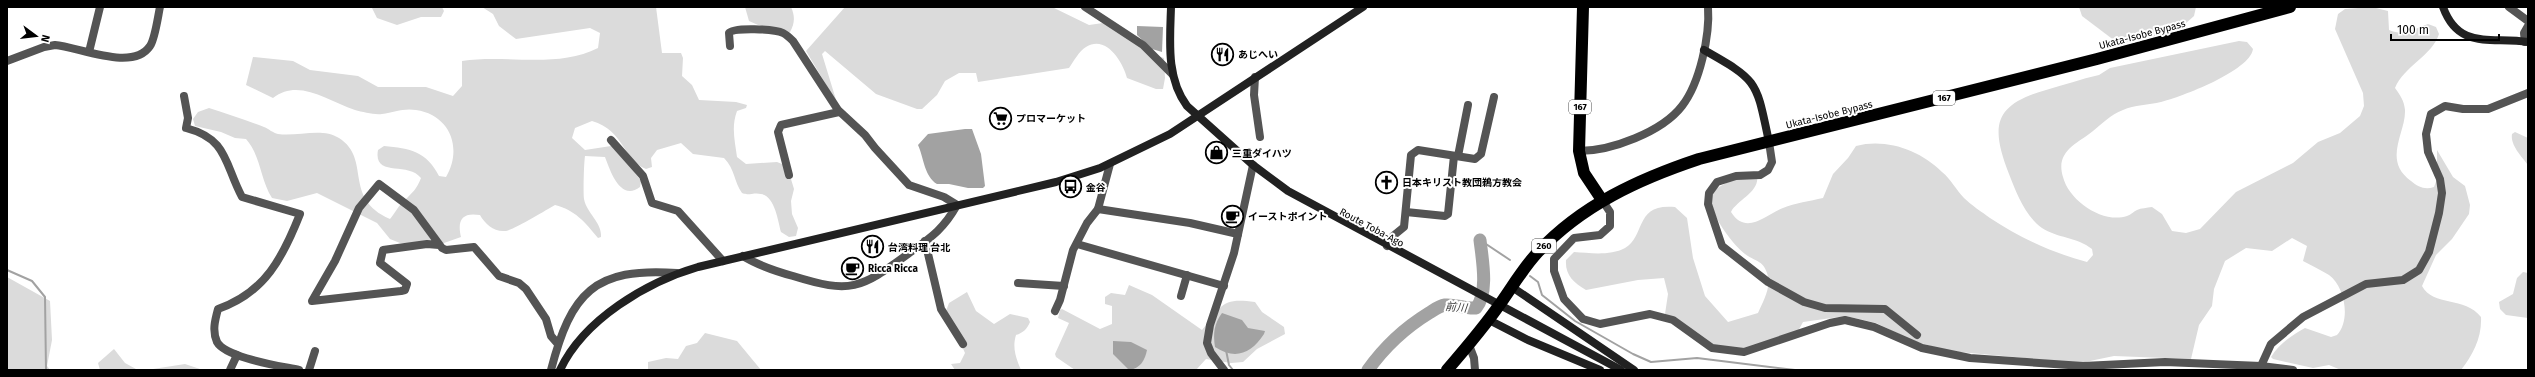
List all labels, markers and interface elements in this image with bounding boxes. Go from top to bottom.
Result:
north arrow [16,16,56,56]
scale bar [2391,16,2499,42]
street label: Ukata-Isobe Bypass [2098,18,2187,52]
text: 100 m [2397,23,2429,37]
text: N [38,33,52,44]
restaurant icon: あじへい [1209,41,1235,67]
place label: あじへい [1238,49,1278,61]
road number: 167 [1933,91,1955,105]
street label: Ukata-Isobe Bypass [1785,98,1874,132]
road number: 167 [1569,100,1591,114]
supermarket icon: プロマーケット [988,105,1014,131]
place label: プロマーケット [1016,113,1086,125]
shop icon: 三重ダイハツ [1204,140,1230,166]
place label: 三重ダイハツ [1232,148,1292,160]
church icon: 日本キリスト教団鵜方教会 [1373,169,1399,195]
bus stop icon: 金谷 [1057,174,1083,200]
place label: 日本キリスト教団鵜方教会 [1402,177,1522,189]
place label: 金谷 [1086,182,1106,194]
cafe icon: イーストポイント [1220,203,1246,229]
street label: Route Toba-Ago [1337,206,1406,250]
place label: イーストポイント [1248,211,1328,223]
restaurant icon: 台湾料理 台北 [859,234,885,260]
road number: 260 [1532,239,1556,253]
place label: 台湾料理 台北 [888,242,950,254]
cafe icon: Ricca Ricca [840,255,866,281]
place label: Ricca Ricca [868,263,918,275]
water label: 前川 [1444,300,1468,315]

